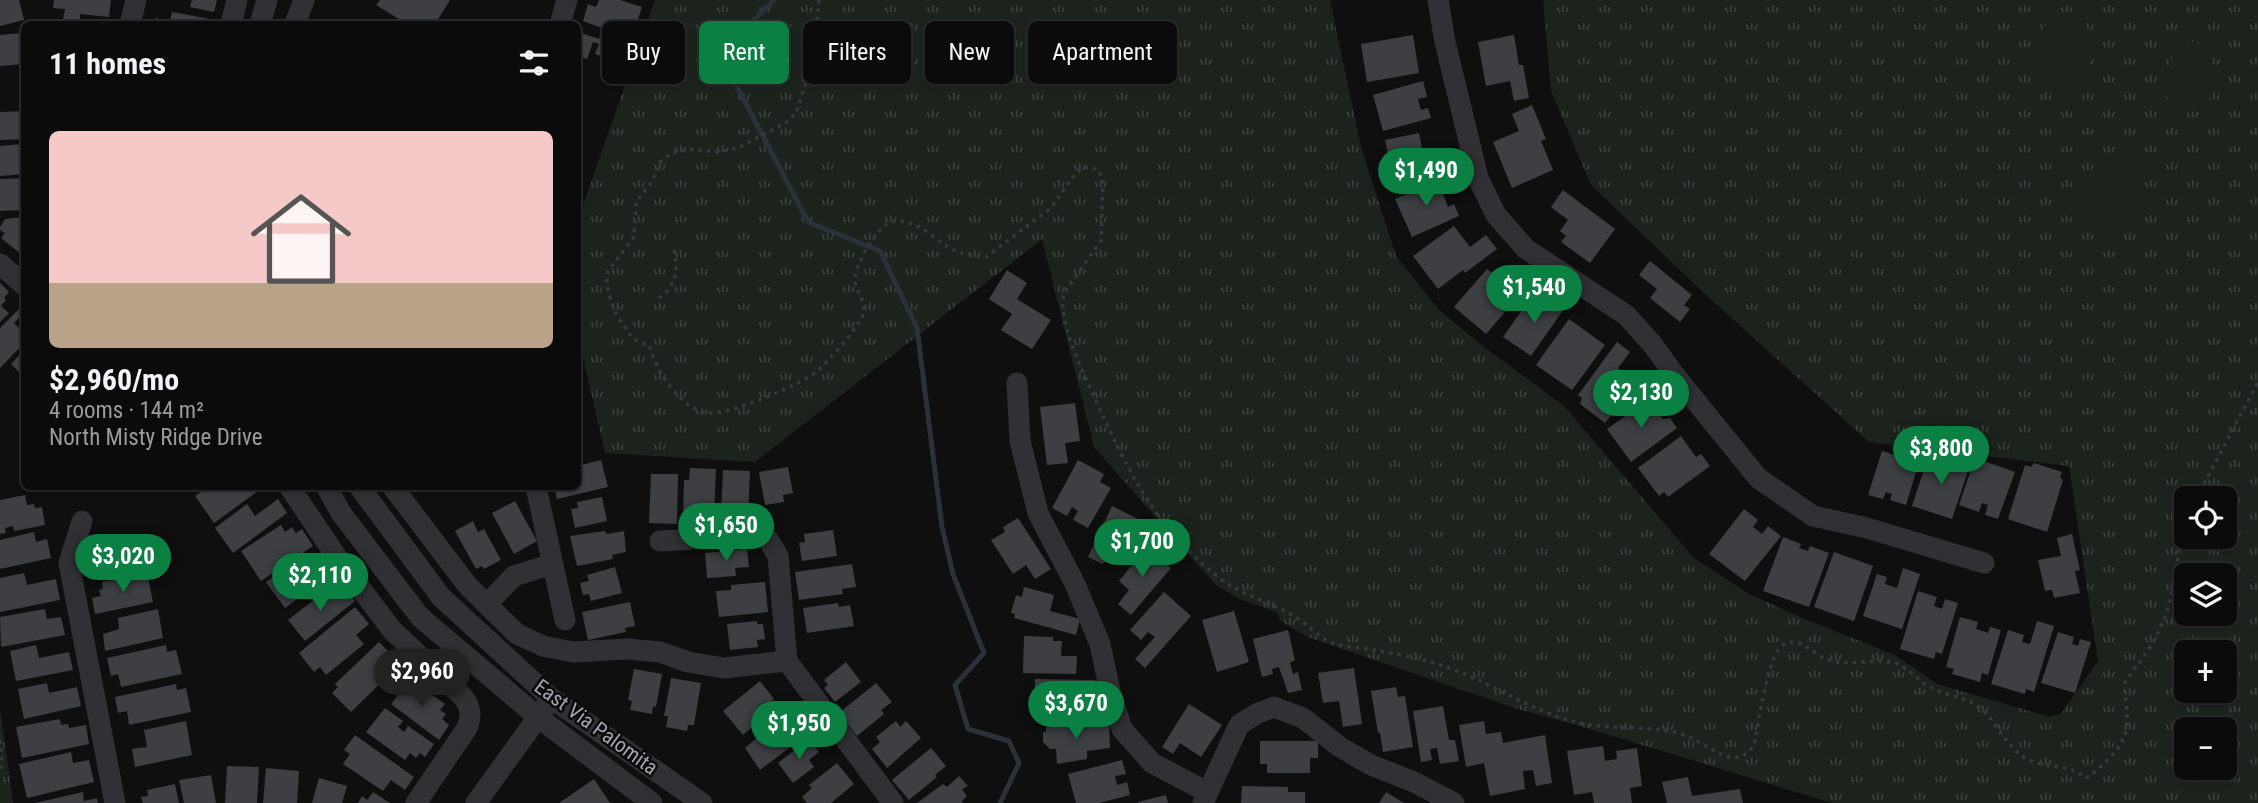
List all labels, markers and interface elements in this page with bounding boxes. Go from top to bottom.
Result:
chip: Buy [602,21,685,84]
chip: Rent [699,21,789,84]
chip: Filters [803,21,911,84]
chip: New [925,21,1014,84]
chip: Apartment [1028,21,1177,84]
icon: filters [515,44,553,82]
text: 11 homes [49,46,166,81]
pin: $1,490 [1369,148,1483,208]
text: $1,490 [1394,157,1458,184]
icon: home [238,176,364,302]
pin: $1,540 [1477,266,1591,325]
text: $1,540 [1502,274,1566,301]
text: $2,960/mo [49,362,179,397]
pin: $2,130 [1584,370,1698,430]
text: $2,130 [1609,379,1673,406]
text: 4 rooms · 144 m² [49,397,204,424]
text: North Misty Ridge Drive [49,424,263,451]
pin: $3,800 [1884,426,1998,486]
text: $3,800 [1909,435,1973,462]
map controls [2174,486,2237,780]
button: locate [2174,486,2237,549]
pin: $1,650 [669,504,783,563]
text: $1,650 [694,512,758,539]
pin: $1,700 [1085,520,1199,579]
text: $1,700 [1110,528,1174,555]
pin: $3,020 [66,534,180,594]
text: $3,020 [91,543,155,570]
pin: $2,110 [263,554,377,613]
text: $2,110 [288,562,352,589]
button: layers [2174,563,2237,626]
button: + [2174,640,2237,703]
pin: $2,960 [365,650,479,709]
text: $2,960 [390,658,454,685]
street label: East Via Palomita [530,674,662,780]
pin: $3,670 [1019,682,1133,741]
text: $3,670 [1044,690,1108,717]
pin: $1,950 [742,702,856,761]
text: $1,950 [767,710,831,737]
button: − [2174,717,2237,780]

